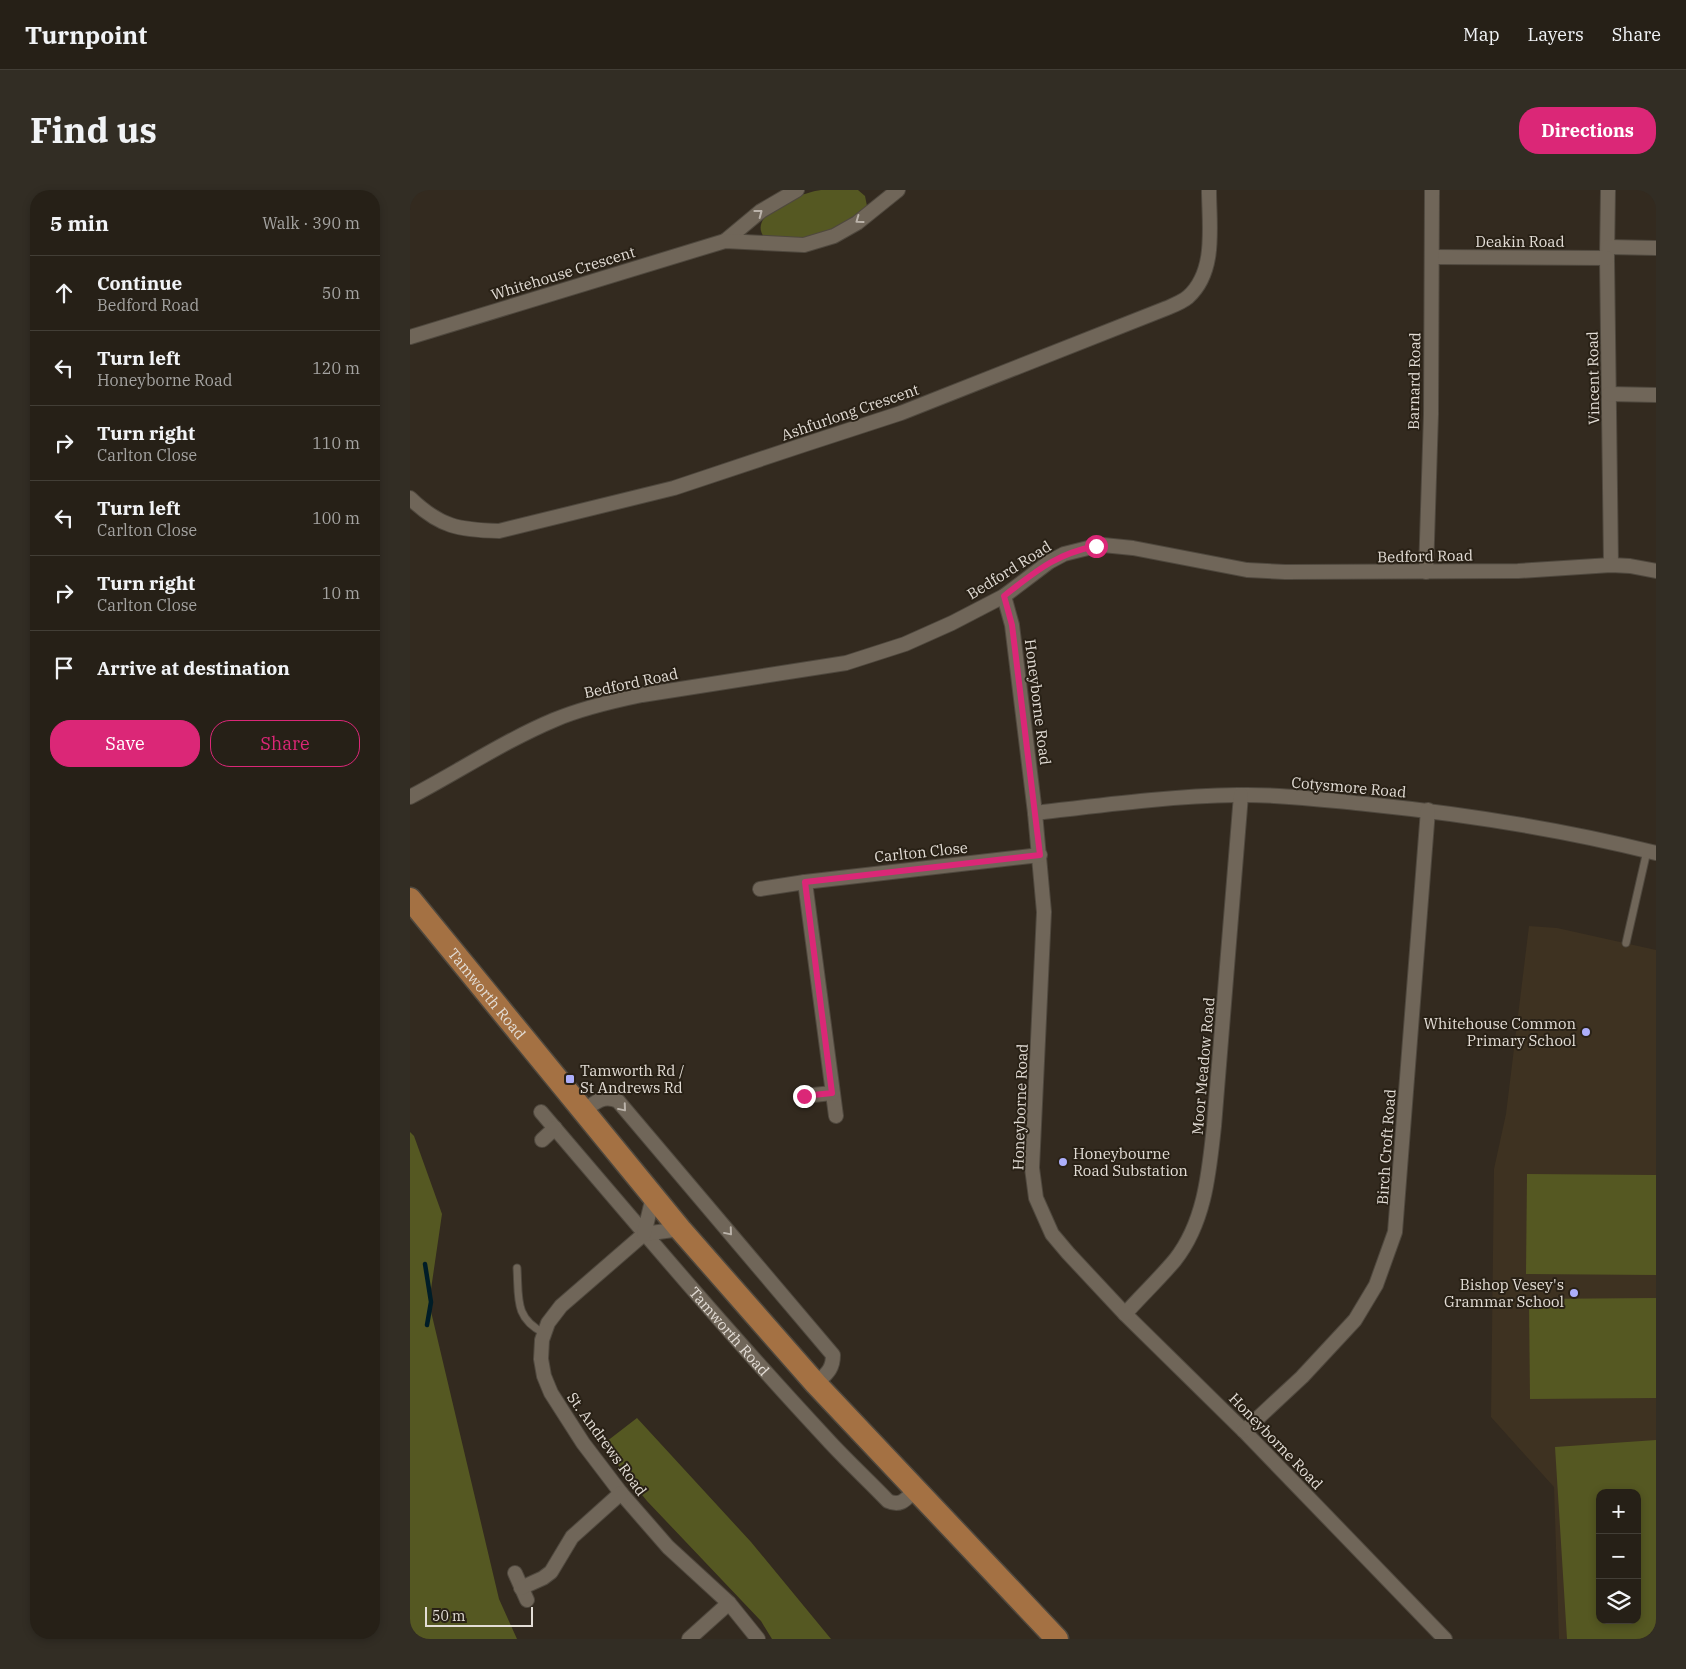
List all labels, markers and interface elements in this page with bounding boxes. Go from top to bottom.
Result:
text: Turnpoint [25,19,147,51]
text: Map [1463,23,1500,46]
text: Layers [1528,23,1584,46]
text: Share [1612,23,1661,46]
text: Find us [30,107,157,153]
button: Directions [1519,107,1656,154]
text: 5 min [50,209,109,237]
one-way arrow [753,210,763,219]
text: Walk · 390 m [262,213,360,233]
one-way arrow [856,215,865,223]
street label: Deakin Road [1475,232,1565,251]
street label: Whitehouse Crescent [489,242,637,304]
text: Continue [97,271,182,295]
icon: ahead [50,279,78,307]
text: 50 m [322,283,360,303]
text: Bedford Road [97,295,199,315]
street label: Vincent Road [1583,331,1603,425]
street label: Barnard Road [1404,332,1424,430]
text: Turn left [97,346,180,370]
icon: left [50,354,78,382]
text: 120 m [312,358,360,378]
text: Honeyborne Road [97,370,232,390]
street label: Ashfurlong Crescent [779,380,921,444]
text: Turn right [97,421,195,445]
icon: right [50,429,78,457]
text: 110 m [312,433,360,453]
text: Carlton Close [97,445,197,465]
text: Turn left [97,496,180,520]
icon: left [50,504,78,532]
text: 100 m [312,508,360,528]
text: Carlton Close [97,520,197,540]
route start [1085,535,1108,558]
street label: Bedford Road [963,537,1055,603]
street label: Bedford Road [1377,546,1473,566]
text: Turn right [97,571,195,595]
icon: right [50,579,78,607]
text: 10 m [322,583,360,603]
text: Carlton Close [97,595,197,615]
street label: Honeyborne Road [1021,638,1055,766]
icon: arrive [50,654,78,682]
text: Arrive at destination [97,656,290,680]
street label: Bedford Road [582,664,680,702]
button: Save [50,720,200,767]
button: Share [210,720,360,767]
street label: Cotysmore Road [1291,773,1407,801]
street label: Carlton Close [873,838,969,866]
street label: Tamworth Road [444,944,530,1043]
street label: Moor Meadow Road [1188,996,1218,1136]
place label: Whitehouse Common Primary School [1423,1014,1576,1050]
marker: Whitehouse Common Primary School [1580,1026,1592,1038]
street label: Honeyborne Road [1008,1043,1032,1171]
place label: Tamworth Rd / St Andrews Rd [580,1061,684,1097]
marker: Tamworth Rd / St Andrews Rd [564,1073,576,1085]
route end [793,1085,816,1108]
street label: Birch Croft Road [1372,1088,1400,1206]
one-way arrow [618,1102,626,1111]
place label: Honeybourne Road Substation [1073,1144,1188,1180]
marker: Honeybourne Road Substation [1057,1156,1069,1168]
one-way arrow [723,1226,732,1235]
place label: Bishop Vesey's Grammar School [1444,1275,1564,1311]
street label: Tamworth Road [685,1283,774,1379]
marker: Bishop Vesey's Grammar School [1568,1287,1580,1299]
street label: St. Andrews Road [563,1388,651,1500]
street label: Honeyborne Road [1225,1389,1327,1493]
map controls [1596,1489,1641,1624]
button: + [1596,1489,1641,1534]
button: − [1596,1534,1641,1579]
button: layers [1596,1579,1641,1624]
scale bar [425,1604,532,1627]
text: 50 m [432,1607,465,1625]

